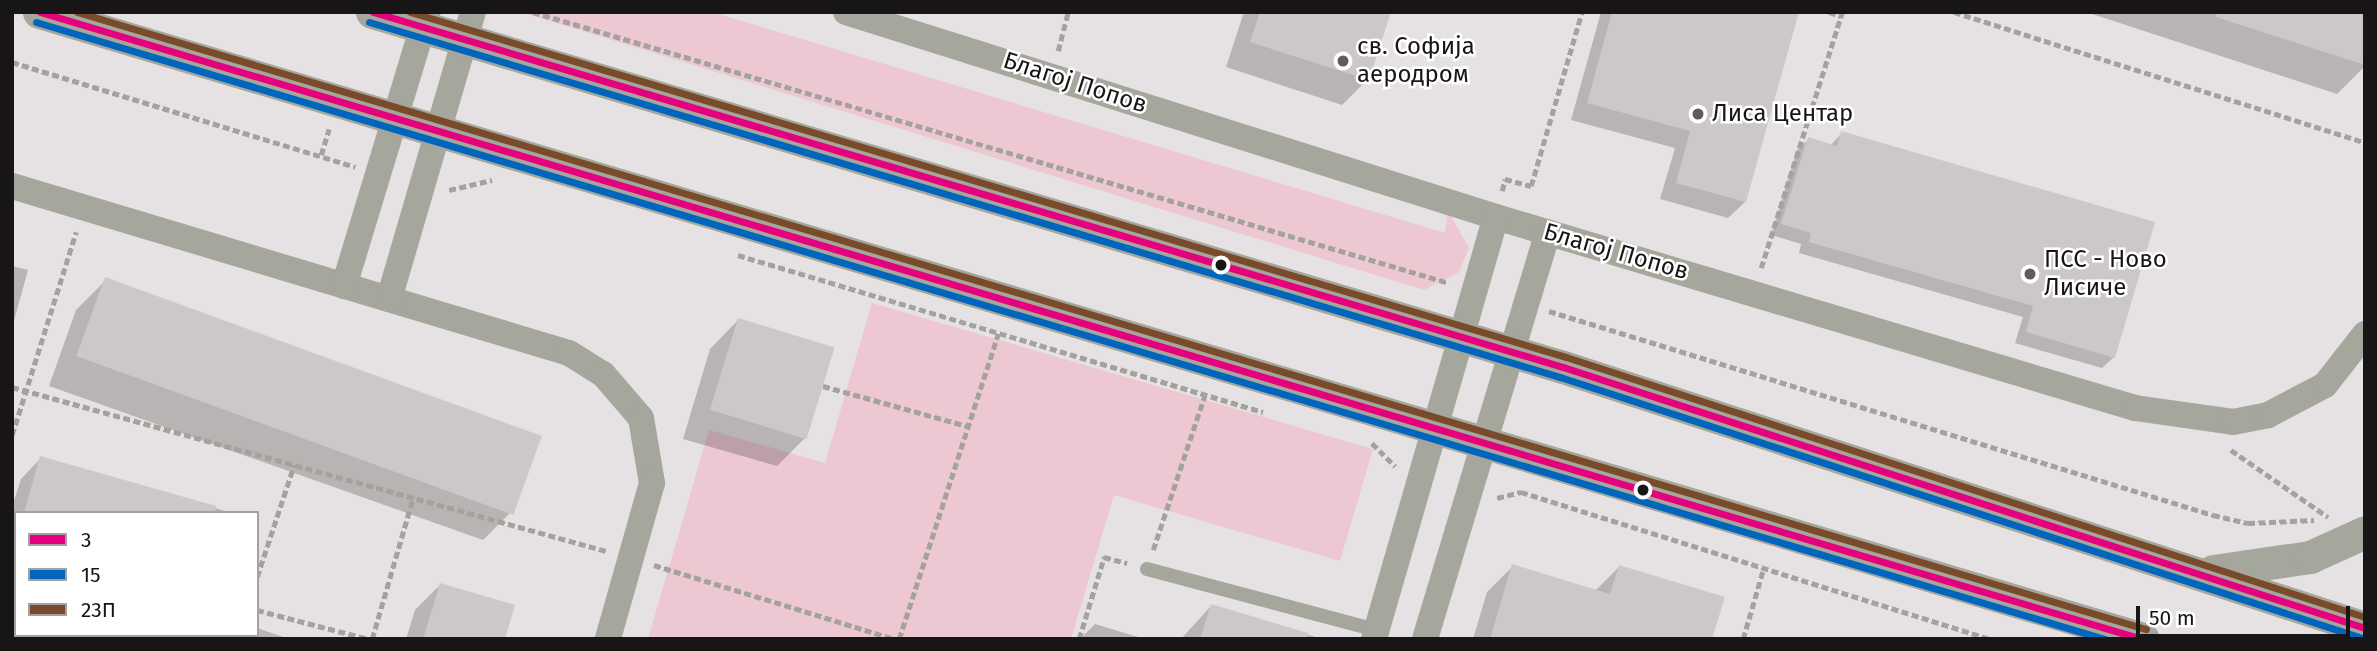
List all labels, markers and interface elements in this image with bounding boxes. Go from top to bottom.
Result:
place label: св. Софија аеродром [1357,33,1475,89]
street label: Благој Попов [1000,46,1150,120]
marker: св. Софија аеродром [1335,53,1351,69]
place label: Лиса Центар [1712,100,1853,128]
marker: Лиса Центар [1690,106,1706,122]
street label: Благој Попов [1540,218,1692,286]
place label: ПСС - Ново Лисиче [2044,246,2167,302]
unlabelled marker [1214,258,1228,272]
marker: ПСС - Ново Лисиче [2022,266,2038,282]
unlabelled marker [1636,483,1650,497]
legend [14,511,259,637]
text: 3 [81,527,91,553]
text: 15 [81,562,101,588]
scale bar [2139,592,2352,636]
text: 23П [81,597,116,623]
text: 50 m [2149,605,2195,631]

